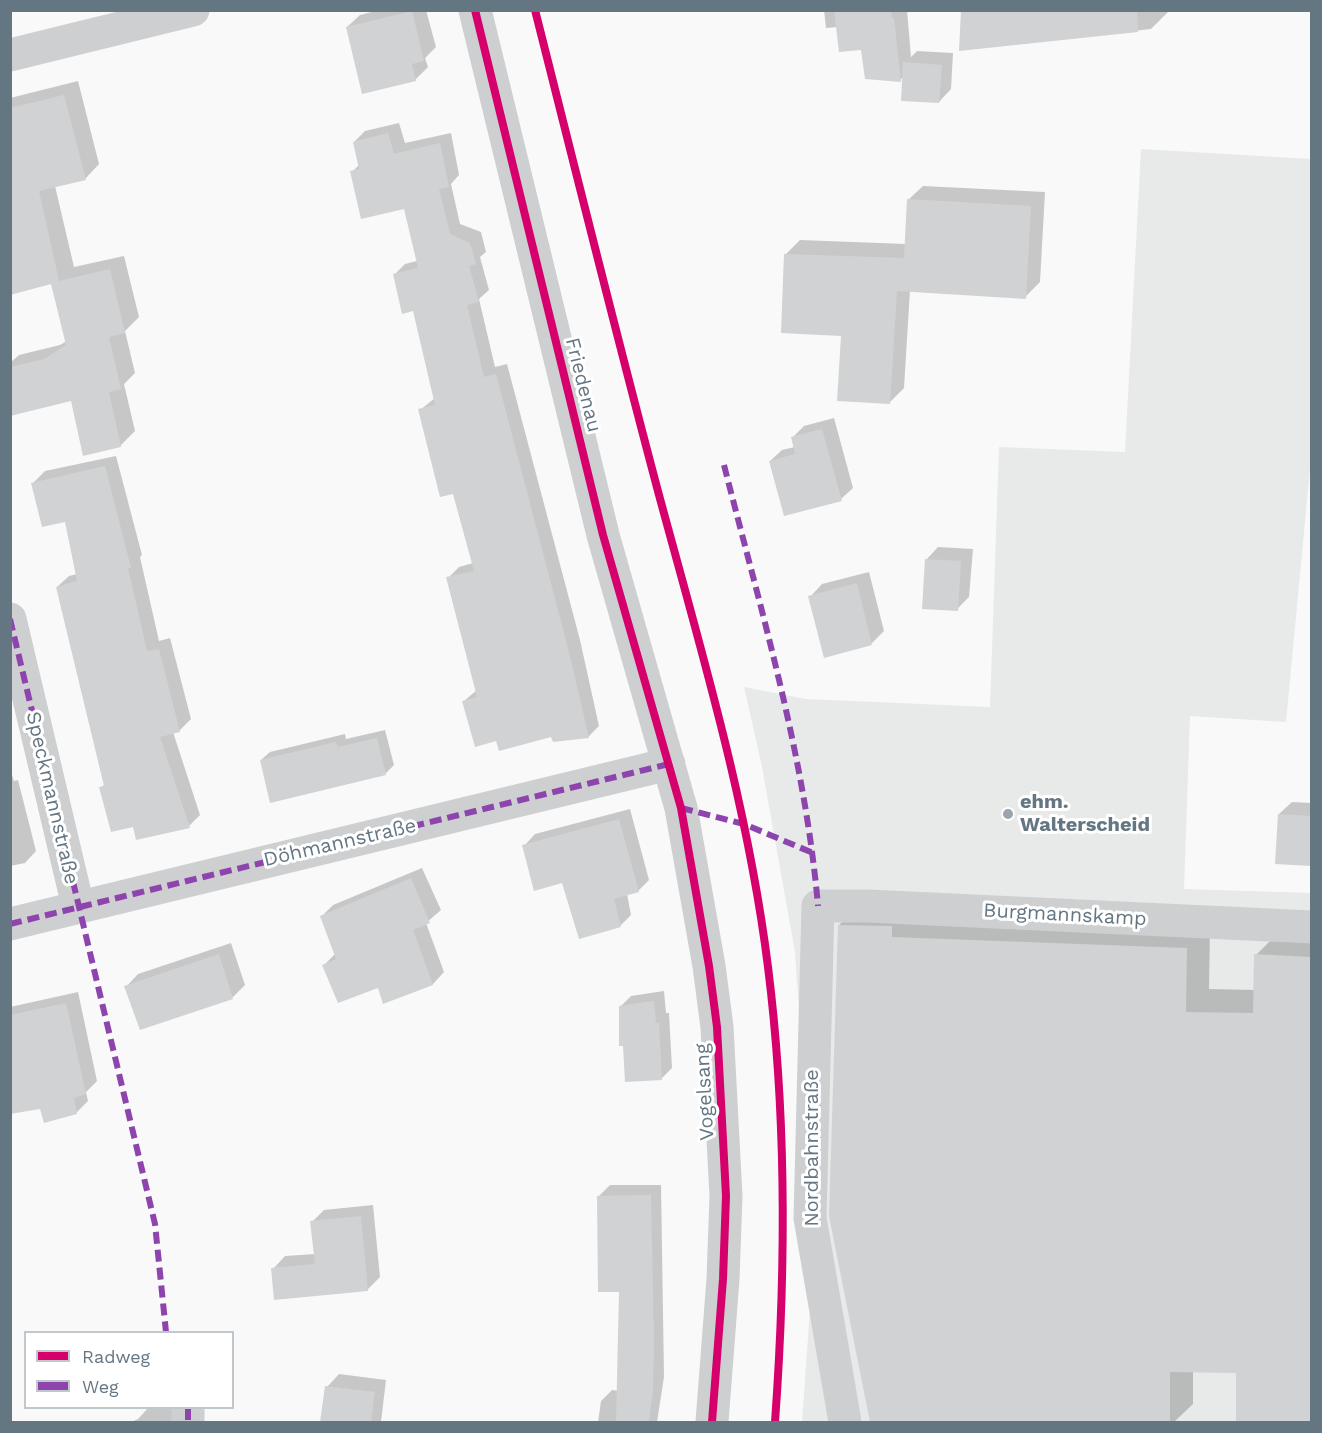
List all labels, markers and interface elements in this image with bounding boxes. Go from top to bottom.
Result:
street label: Friedenau [560,335,606,435]
street label: Speckmannstraße [20,709,84,887]
place label: ehm. Walterscheid [1020,790,1150,837]
marker: ehm. Walterscheid [1001,807,1015,821]
street label: Döhmannstraße [261,814,419,872]
street label: Burgmannskamp [983,899,1147,931]
street label: Vogelsang [690,1043,720,1141]
street label: Nordbahnstraße [800,1069,824,1227]
legend [24,1331,234,1409]
text: Radweg [82,1346,150,1367]
text: Weg [82,1376,119,1397]

